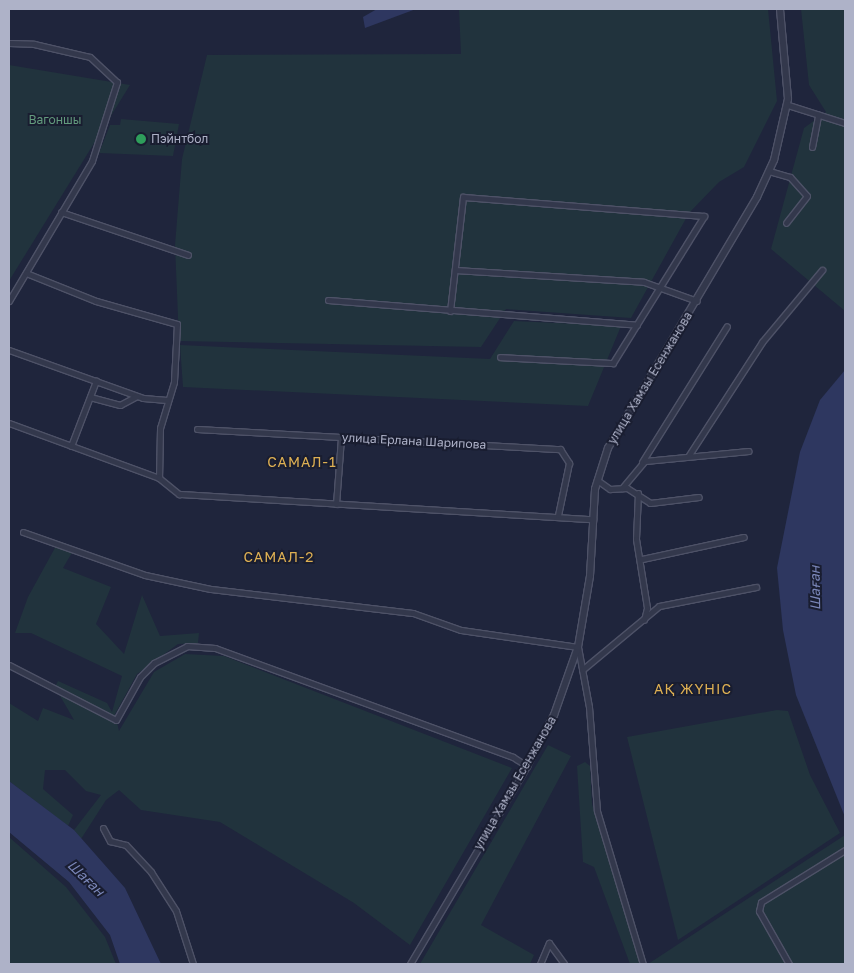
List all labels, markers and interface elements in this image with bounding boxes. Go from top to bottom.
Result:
park label: Вагоншы [28,113,82,127]
place label: Пэйнтбол [151,132,208,146]
marker: Пэйнтбол [135,133,147,145]
street label: улица Хамзы Есенжанова [605,309,695,447]
street label: улица Ерлана Шарипова [341,430,487,452]
district label: САМАЛ-1 [266,454,338,470]
district label: САМАЛ-2 [243,549,315,565]
water label: Шаған [806,566,824,610]
district label: АҚ ЖҮНІС [653,681,733,697]
street label: улица Хамзы Есенжанова [471,714,559,852]
water label: Шаған [64,856,108,900]

